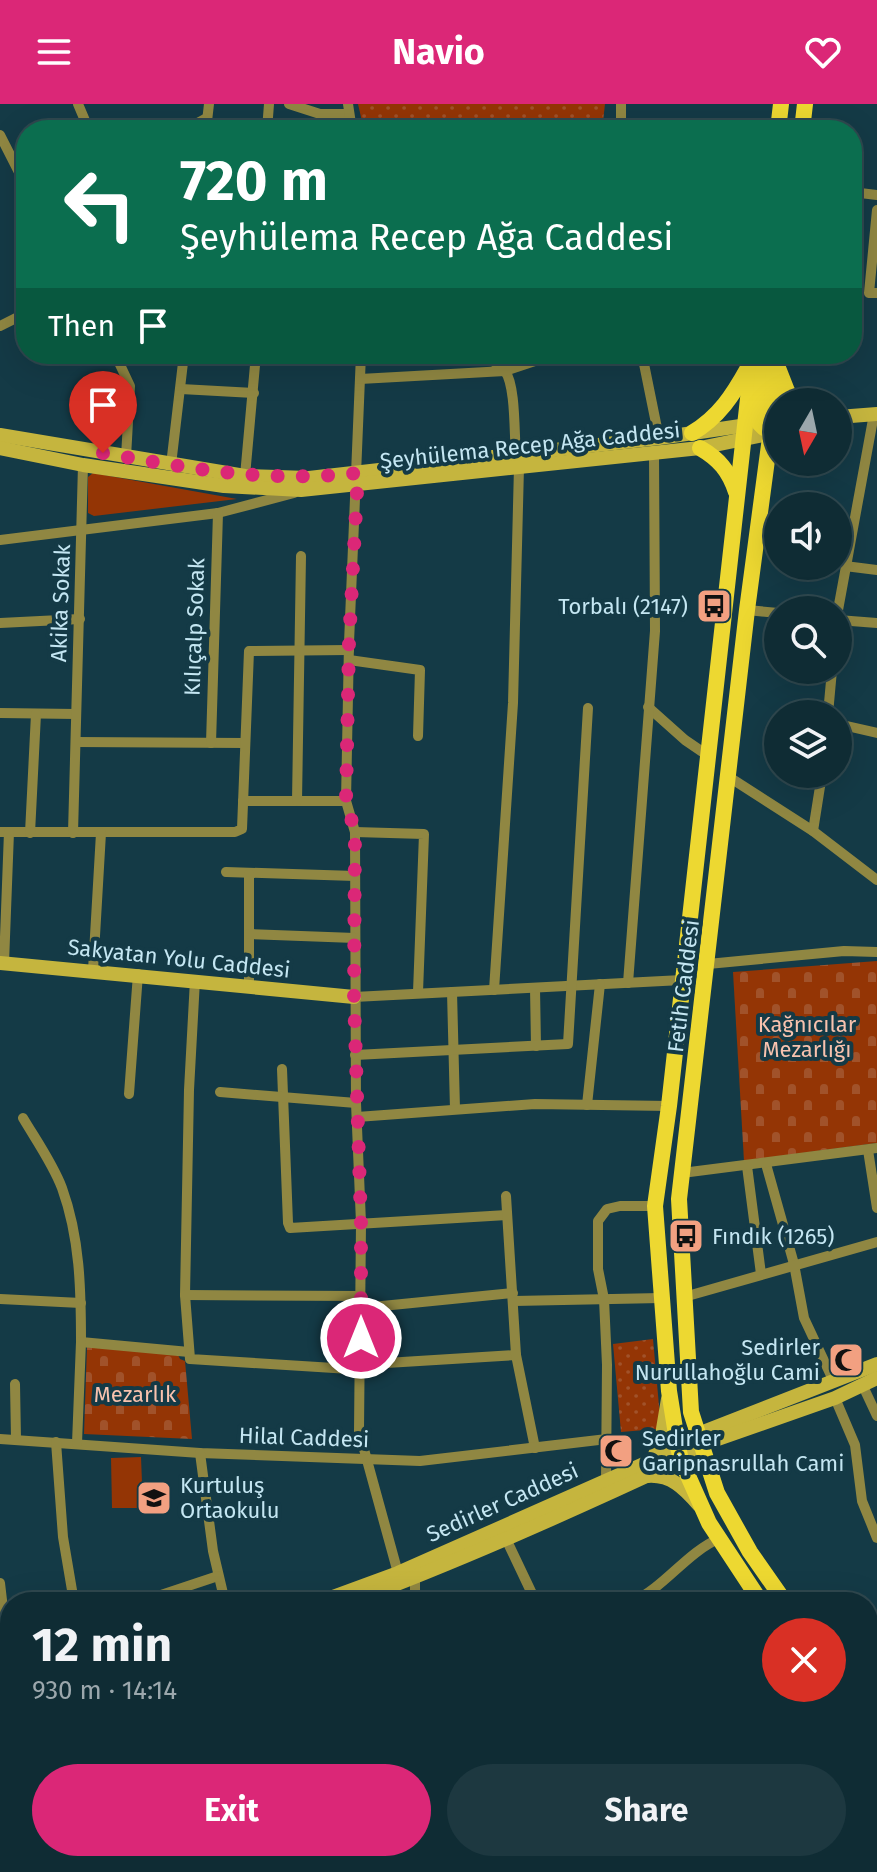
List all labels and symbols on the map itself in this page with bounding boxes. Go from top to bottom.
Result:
pin [69,371,137,453]
north arrow [764,388,852,476]
street label: Şeyhülema Recep Ağa Caddesi [379,416,681,475]
street label: Akika Sokak [45,543,76,662]
street label: Kılıçalp Sokak [179,557,210,697]
bus stop icon: Torbalı (2147) [695,587,733,625]
place label: Torbalı (2147) [558,593,688,620]
street label: Fetih Caddesi [662,918,705,1054]
street label: Sakyatan Yolu Caddesi [66,933,292,984]
park label: Kağnıcılar Mezarlığı [758,1011,857,1063]
bus stop icon: Fındık (1265) [667,1217,705,1255]
place label: Fındık (1265) [712,1223,834,1250]
position arrow [319,1296,403,1380]
place label: Sedirler Nurullahoğlu Cami [635,1334,821,1386]
mosque icon: Sedirler Nurullahoğlu Cami [827,1341,865,1379]
park label: Mezarlık [94,1381,177,1408]
street label: Hilal Caddesi [238,1422,370,1453]
place label: Sedirler Garipnasrullah Cami [642,1425,844,1477]
mosque icon: Sedirler Garipnasrullah Cami [597,1432,635,1470]
street label: Sedirler Caddesi [422,1457,582,1548]
place label: Kurtuluş Ortaokulu [180,1472,279,1524]
school or university icon: Kurtuluş Ortaokulu [135,1479,173,1517]

